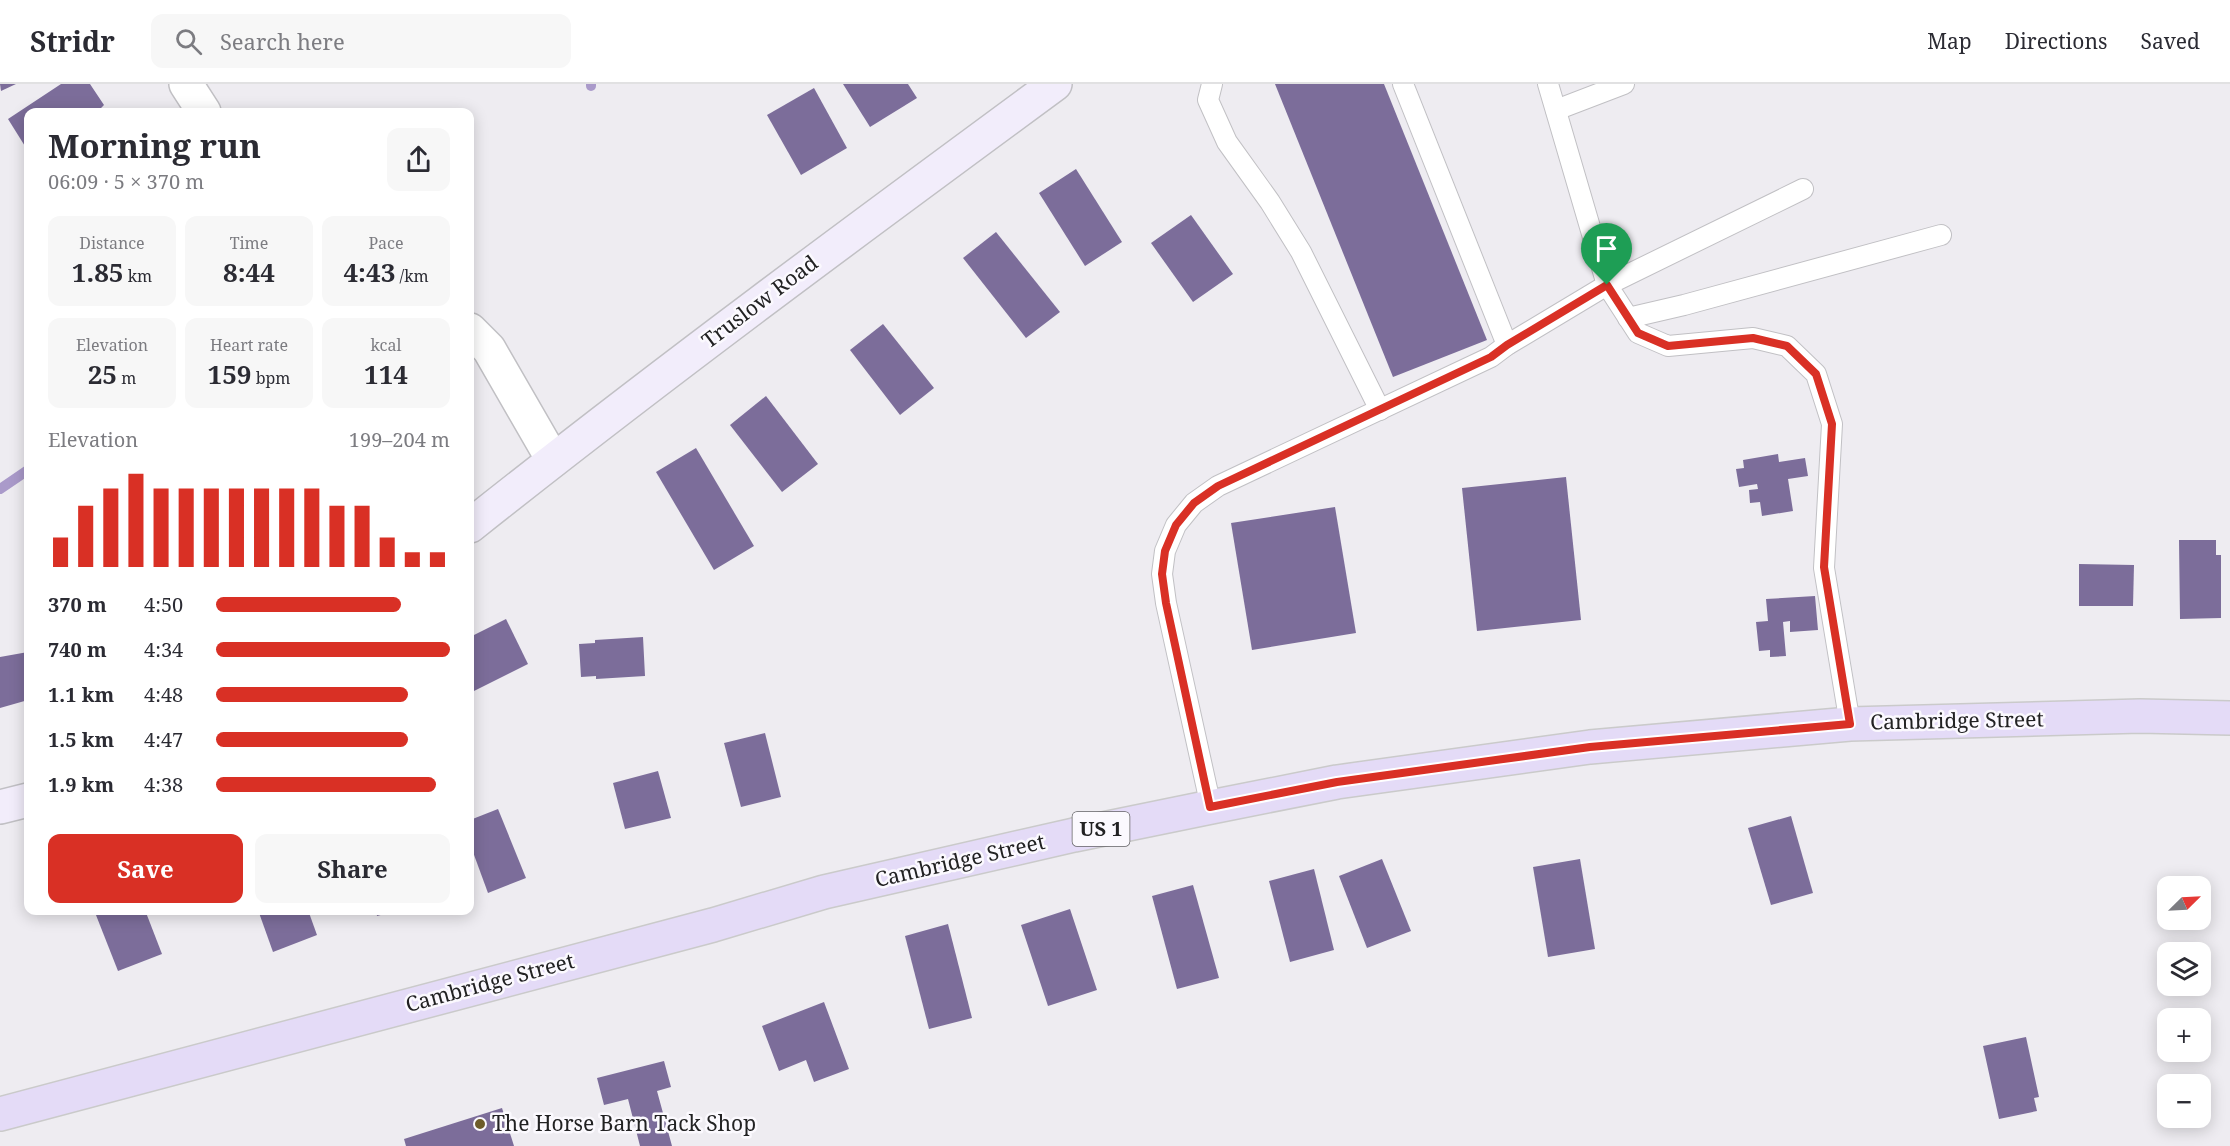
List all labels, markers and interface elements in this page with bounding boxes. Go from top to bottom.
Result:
search box [151,14,571,68]
text: Stridr [30,22,115,60]
icon: search [172,25,205,58]
text: Search here [220,26,345,56]
text: Map [1927,27,1972,55]
text: Directions [2005,27,2107,55]
text: Saved [2140,27,2200,55]
text: Morning run [48,123,261,168]
button: share [387,128,450,191]
text: 06:09 · 5 × 370 m [48,168,204,195]
pin [1581,223,1632,285]
text: Distance [79,232,145,254]
text: Time [230,232,268,254]
text: Pace [368,232,404,254]
icon: arrive [1590,232,1623,265]
street label: Truslow Road [696,248,823,354]
text: 1.85 [72,254,124,290]
text: 8:44 [223,254,275,290]
text: 4:43 [343,254,395,290]
text: km [124,265,152,287]
text: /km [395,265,429,287]
text: Elevation [76,334,148,356]
text: Heart rate [210,334,288,356]
text: kcal [371,334,401,356]
text: 25 [88,356,117,392]
text: 159 [207,356,252,392]
text: 114 [364,356,408,392]
text: m [117,367,136,389]
text: bpm [252,367,291,389]
text: Elevation [48,426,138,453]
text: 199–204 m [349,426,450,453]
text: 370 m [48,591,107,618]
text: 4:50 [144,591,183,618]
text: 740 m [48,636,107,663]
text: 4:34 [144,636,183,663]
text: 1.1 km [48,681,114,708]
text: 4:48 [144,681,183,708]
street label: Cambridge Street [1870,704,2044,736]
text: 1.5 km [48,726,114,753]
text: 4:47 [144,726,183,753]
text: 1.9 km [48,771,114,798]
text: 4:38 [144,771,183,798]
road number: US 1 [1072,812,1130,846]
street label: Cambridge Street [872,827,1047,893]
button: Save [48,834,243,903]
button: Share [255,834,450,903]
north arrow [2157,876,2211,930]
map controls [2157,876,2211,1128]
button: layers [2157,942,2211,996]
street label: Cambridge Street [402,946,577,1018]
button: + [2157,1008,2211,1062]
button: − [2157,1074,2211,1128]
place label: The Horse Barn Tack Shop [492,1109,756,1137]
marker: The Horse Barn Tack Shop [473,1117,487,1131]

